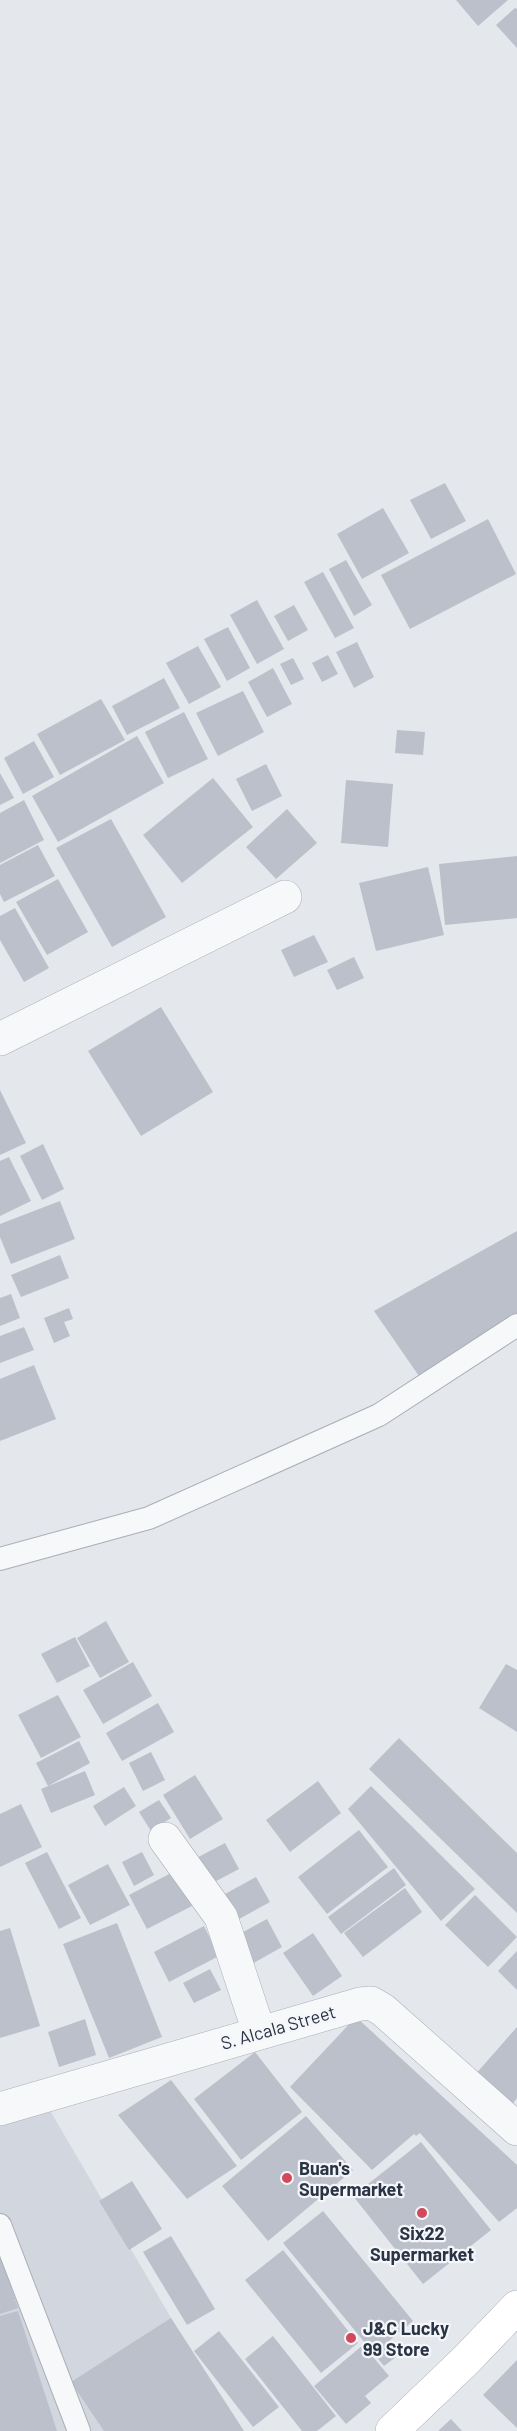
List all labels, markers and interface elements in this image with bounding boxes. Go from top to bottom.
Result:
street label: S. Alcala Street [218,2000,338,2054]
place label: Buan's Supermarket [299,2157,403,2200]
marker: Buan's Supermarket [280,2171,294,2185]
marker: Six22 Supermarket [415,2206,429,2220]
place label: Six22 Supermarket [370,2222,474,2265]
place label: J&C Lucky 99 Store [363,2317,449,2360]
marker: J&C Lucky 99 Store [344,2331,358,2345]

